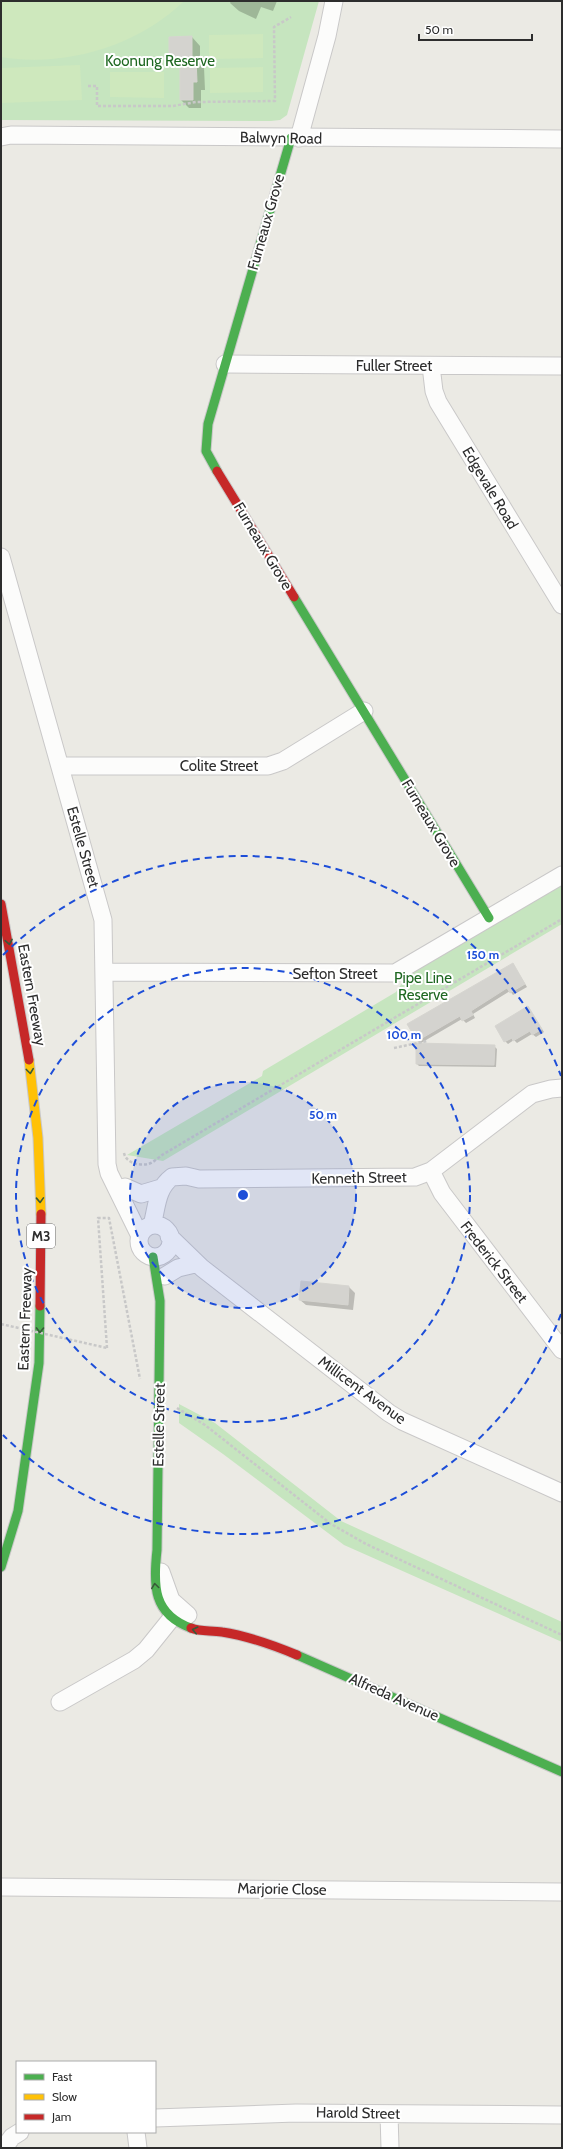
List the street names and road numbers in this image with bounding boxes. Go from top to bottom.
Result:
street label: Balwyn Road [240,128,322,148]
street label: Furneaux Grove [244,172,288,272]
street label: Fuller Street [356,357,432,375]
street label: Edgevale Road [458,443,522,533]
street label: Furneaux Grove [230,499,296,593]
street label: Colite Street [180,757,258,775]
street label: Furneaux Grove [398,776,464,870]
street label: Estelle Street [63,804,103,890]
street label: Eastern Freeway [14,943,50,1048]
street label: Sefton Street [293,965,377,983]
street label: Kenneth Street [311,1168,407,1188]
street label: Frederick Street [456,1218,532,1306]
road number: M3 [27,1224,55,1248]
street label: Eastern Freeway [14,1267,36,1371]
street label: Millicent Avenue [315,1352,410,1428]
street label: Estelle Street [149,1383,169,1467]
street label: Alfreda Avenue [346,1669,442,1725]
street label: Marjorie Close [237,1879,327,1899]
street label: Harold Street [316,2103,400,2123]

